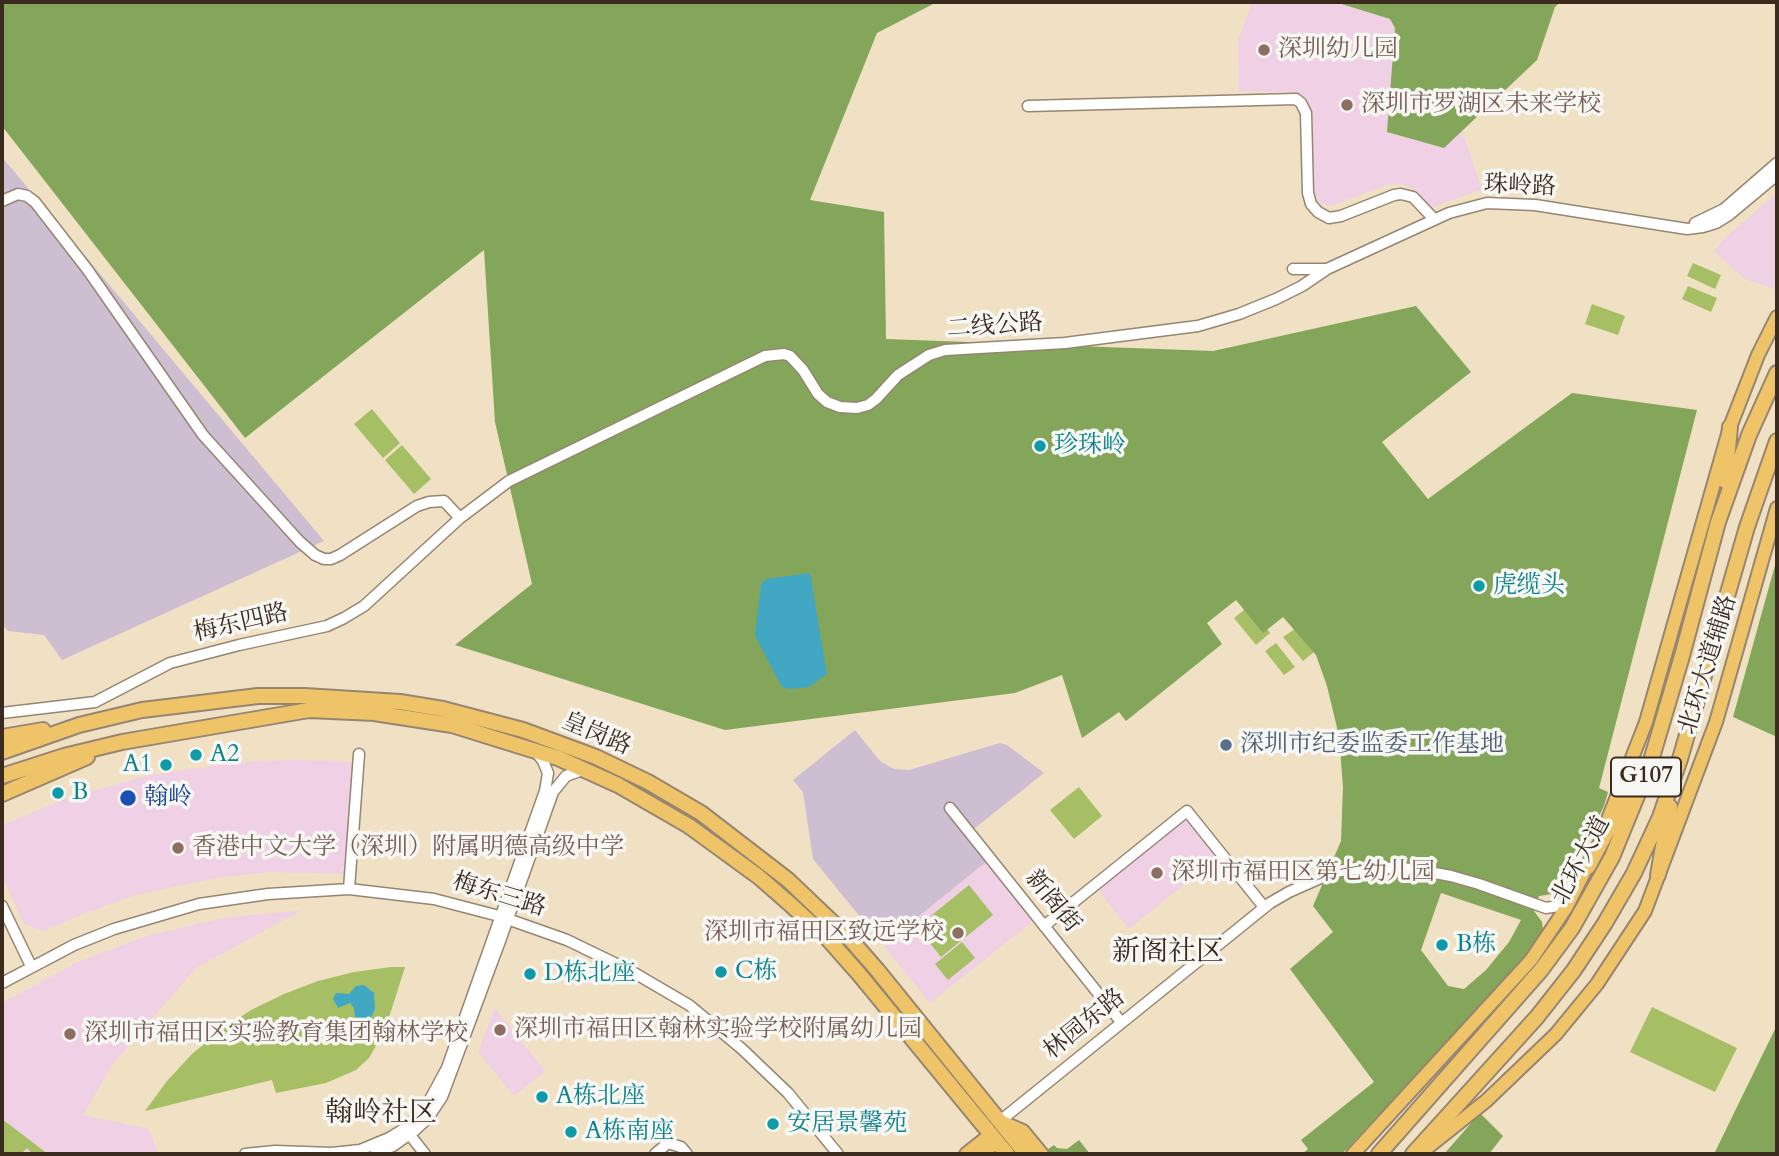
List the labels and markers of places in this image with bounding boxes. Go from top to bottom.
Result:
place label: 深圳幼儿园 [1278,36,1398,64]
marker: 深圳幼儿园 [1256,42,1272,58]
place label: 深圳市罗湖区未来学校 [1361,91,1601,119]
marker: 深圳市罗湖区未来学校 [1339,97,1355,113]
place label: 珍珠岭 [1054,432,1126,460]
marker: 珍珠岭 [1032,438,1048,454]
place label: 虎缆头 [1493,572,1565,600]
marker: 虎缆头 [1471,578,1487,594]
place label: 深圳市纪委监委工作基地 [1240,731,1504,759]
marker: 深圳市纪委监委工作基地 [1218,737,1234,753]
place label: A2 [210,741,239,769]
marker: A2 [188,747,204,763]
place label: A1 [123,751,152,779]
marker: A1 [158,757,174,773]
place label: B [72,779,88,807]
place label: 翰岭 [144,784,192,812]
marker: B [50,785,66,801]
marker: 翰岭 [118,788,138,808]
place label: 香港中文大学（深圳）附属明德高级中学 [192,834,624,862]
marker: 香港中文大学（深圳）附属明德高级中学 [170,840,186,856]
place label: 深圳市福田区第七幼儿园 [1171,859,1435,887]
marker: 深圳市福田区第七幼儿园 [1149,865,1165,881]
place label: 深圳市福田区致远学校 [704,919,944,947]
marker: 深圳市福田区致远学校 [950,925,966,941]
place label: B栋 [1456,931,1496,959]
marker: B栋 [1434,937,1450,953]
place label: C栋 [735,958,777,986]
place label: D栋北座 [544,960,635,988]
marker: C栋 [713,964,729,980]
marker: D栋北座 [522,966,538,982]
place label: 深圳市福田区翰林实验学校附属幼儿园 [514,1016,922,1044]
place label: 深圳市福田区实验教育集团翰林学校 [84,1020,468,1048]
marker: 深圳市福田区翰林实验学校附属幼儿园 [492,1022,508,1038]
marker: 深圳市福田区实验教育集团翰林学校 [62,1026,78,1042]
place label: A栋北座 [556,1083,645,1111]
marker: A栋北座 [534,1089,550,1105]
place label: 安居景馨苑 [787,1110,907,1138]
marker: 安居景馨苑 [765,1116,781,1132]
place label: A栋南座 [585,1118,674,1146]
marker: A栋南座 [563,1124,579,1140]

